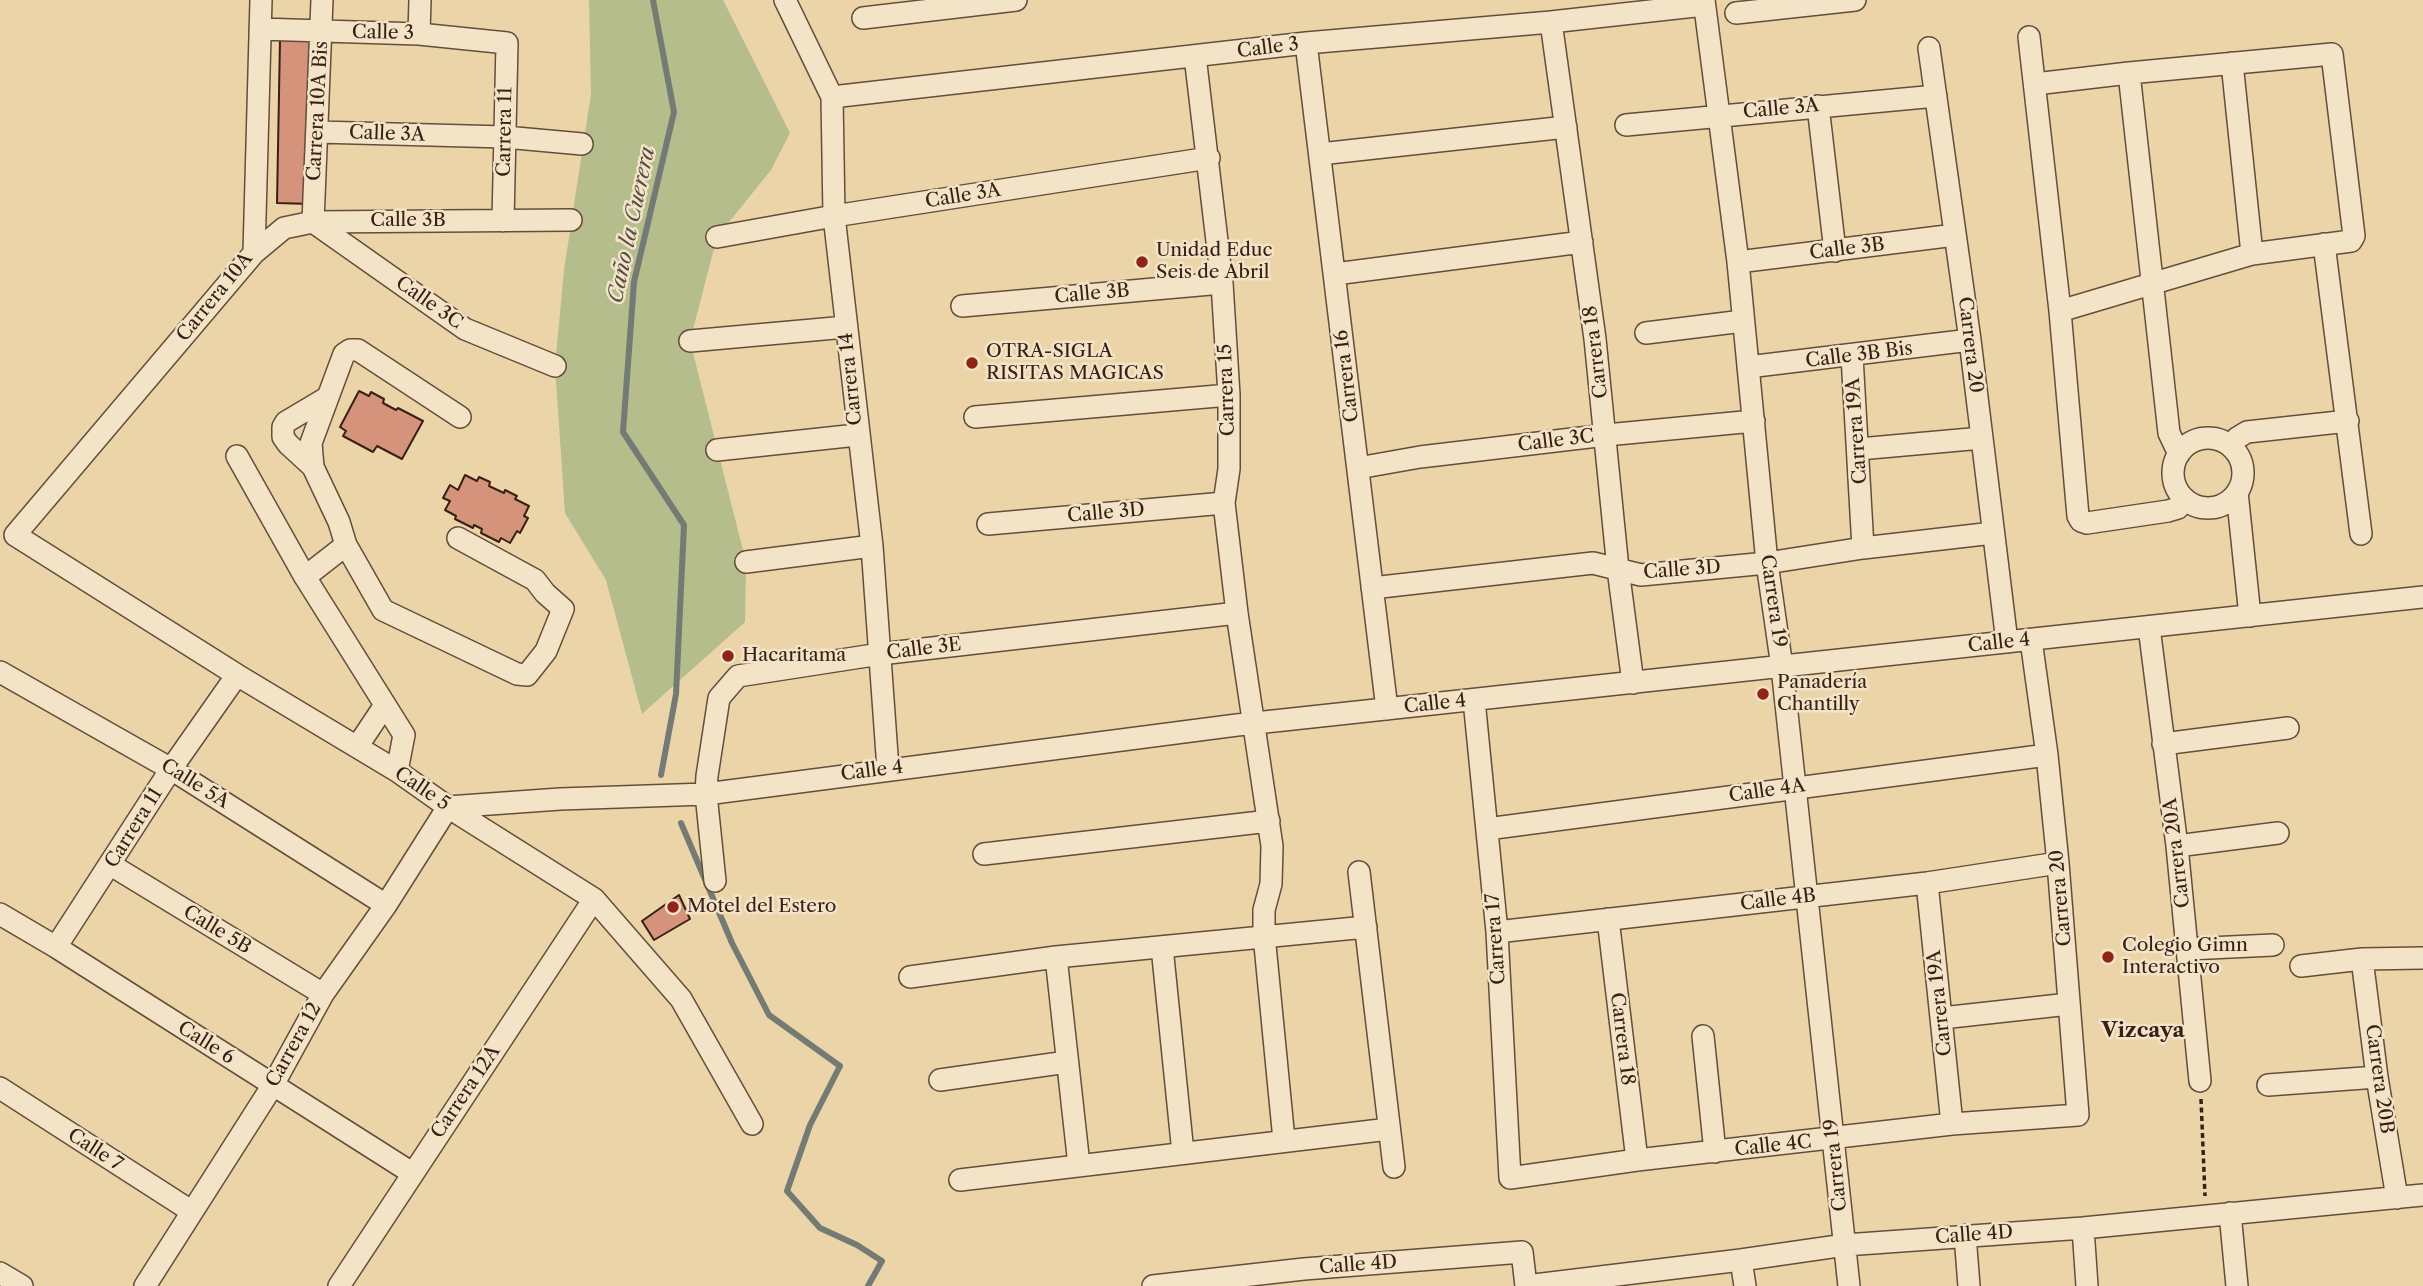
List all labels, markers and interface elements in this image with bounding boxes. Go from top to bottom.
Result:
street label: Calle 3 [352,21,414,45]
street label: Calle 3 [1236,33,1300,63]
street label: Carrera 10A Bis [303,40,333,182]
street label: Carrera 11 [493,87,517,177]
street label: Calle 3A [1742,94,1820,124]
street label: Calle 3A [349,121,425,147]
water label: Caño la Cuerera [603,145,661,305]
street label: Calle 3A [924,179,1002,213]
street label: Calle 3B [370,210,446,232]
street label: Calle 3B [1808,233,1886,265]
place label: Unidad Educ Seis de Abril [1156,240,1272,284]
street label: Carrera 10A [172,248,258,346]
marker: Unidad Educ Seis de Abril [1134,254,1150,270]
street label: Calle 3C [391,272,467,334]
street label: Calle 3B [1053,279,1131,309]
street label: Carrera 20 [1953,295,1987,395]
street label: Carrera 18 [1579,304,1613,400]
street label: Carrera 16 [1330,328,1364,424]
street label: Carrera 14 [835,332,867,426]
street label: Calle 3B Bis [1804,337,1914,373]
place label: OTRA-SIGLA RISITAS MAGICAS [986,341,1164,385]
street label: Carrera 15 [1214,343,1240,437]
marker: OTRA-SIGLA RISITAS MAGICAS [964,355,980,371]
street label: Carrera 19A [1842,377,1872,485]
street label: Calle 3C [1517,425,1595,457]
street label: Calle 3D [1066,498,1146,528]
street label: Carrera 19 [1755,553,1791,649]
street label: Calle 3D [1643,556,1721,584]
street label: Calle 4 [1967,628,2031,658]
street label: Calle 3E [885,633,963,665]
place label: Hacaritama [742,645,846,667]
marker: Hacaritama [720,648,736,664]
place label: Panadería Chantilly [1777,672,1867,716]
marker: Panadería Chantilly [1755,686,1771,702]
street label: Calle 4 [1403,689,1467,719]
street label: Calle 5A [157,754,233,814]
street label: Calle 4 [840,756,904,786]
street label: Calle 5 [390,762,454,816]
street label: Calle 4A [1727,774,1807,808]
street label: Carrera 11 [100,784,168,872]
street label: Carrera 20A [2159,797,2195,909]
street label: Carrera 20 [2045,849,2077,947]
street label: Calle 4B [1739,884,1817,916]
street label: Carrera 17 [1481,893,1511,985]
place label: Motel del Estero [687,896,836,918]
marker: Motel del Estero [665,899,681,915]
street label: Calle 5B [179,901,255,959]
place label: Colegio Gimn Interactivo [2122,935,2248,979]
street label: Carrera 19A [1923,949,1957,1057]
marker: Colegio Gimn Interactivo [2100,949,2116,965]
street label: Carrera 18 [1605,991,1639,1087]
street label: Carrera 12 [261,999,327,1091]
street label: Calle 6 [173,1017,239,1069]
district label: Vizcaya [2101,1018,2185,1044]
street label: Carrera 20B [2360,1023,2398,1135]
street label: Carrera 12A [427,1041,505,1143]
street label: Carrera 19 [1820,1117,1852,1213]
street label: Calle 7 [63,1124,127,1176]
street label: Calle 4C [1733,1131,1813,1161]
street label: Calle 4D [1934,1221,2014,1249]
street label: Calle 4D [1318,1251,1398,1279]

